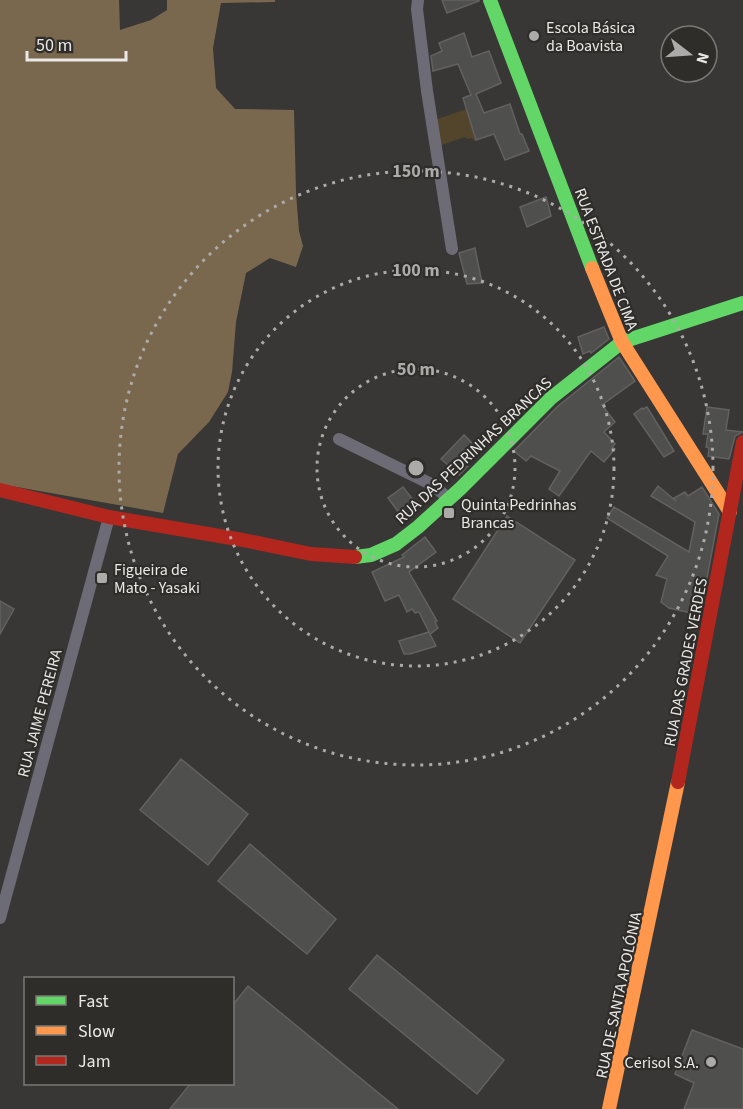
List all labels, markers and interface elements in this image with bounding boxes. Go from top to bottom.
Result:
place label: Escola Básica da Boavista [546,17,635,57]
scale bar [27,24,126,62]
north arrow [659,24,719,84]
marker: Escola Básica da Boavista [527,29,541,43]
text: 50 m [36,33,72,58]
text: N [690,50,714,66]
text: 150 m [392,159,440,184]
street label: RUA ESTRADA DE CIMA [569,185,643,334]
text: 100 m [392,258,440,283]
text: 50 m [397,357,435,382]
street label: RUA DAS PEDRINHAS BRANCAS [391,372,557,529]
centre of rings [406,458,426,478]
place label: Quinta Pedrinhas Brancas [461,494,577,534]
marker: Quinta Pedrinhas Brancas [442,506,456,520]
place label: Figueira de Mato - Yasaki [114,559,200,599]
marker: Figueira de Mato - Yasaki [95,571,109,585]
street label: RUA DAS GRADES VERDES [659,576,713,748]
street label: RUA JAIME PEREIRA [12,646,68,780]
street label: RUA DE SANTA APOLÓNIA [591,910,647,1080]
legend [24,977,234,1085]
text: Fast [78,989,109,1014]
text: Slow [78,1019,115,1044]
text: Jam [78,1049,111,1074]
place label: Cerisol S.A. [625,1052,699,1074]
marker: Cerisol S.A. [704,1055,718,1069]

